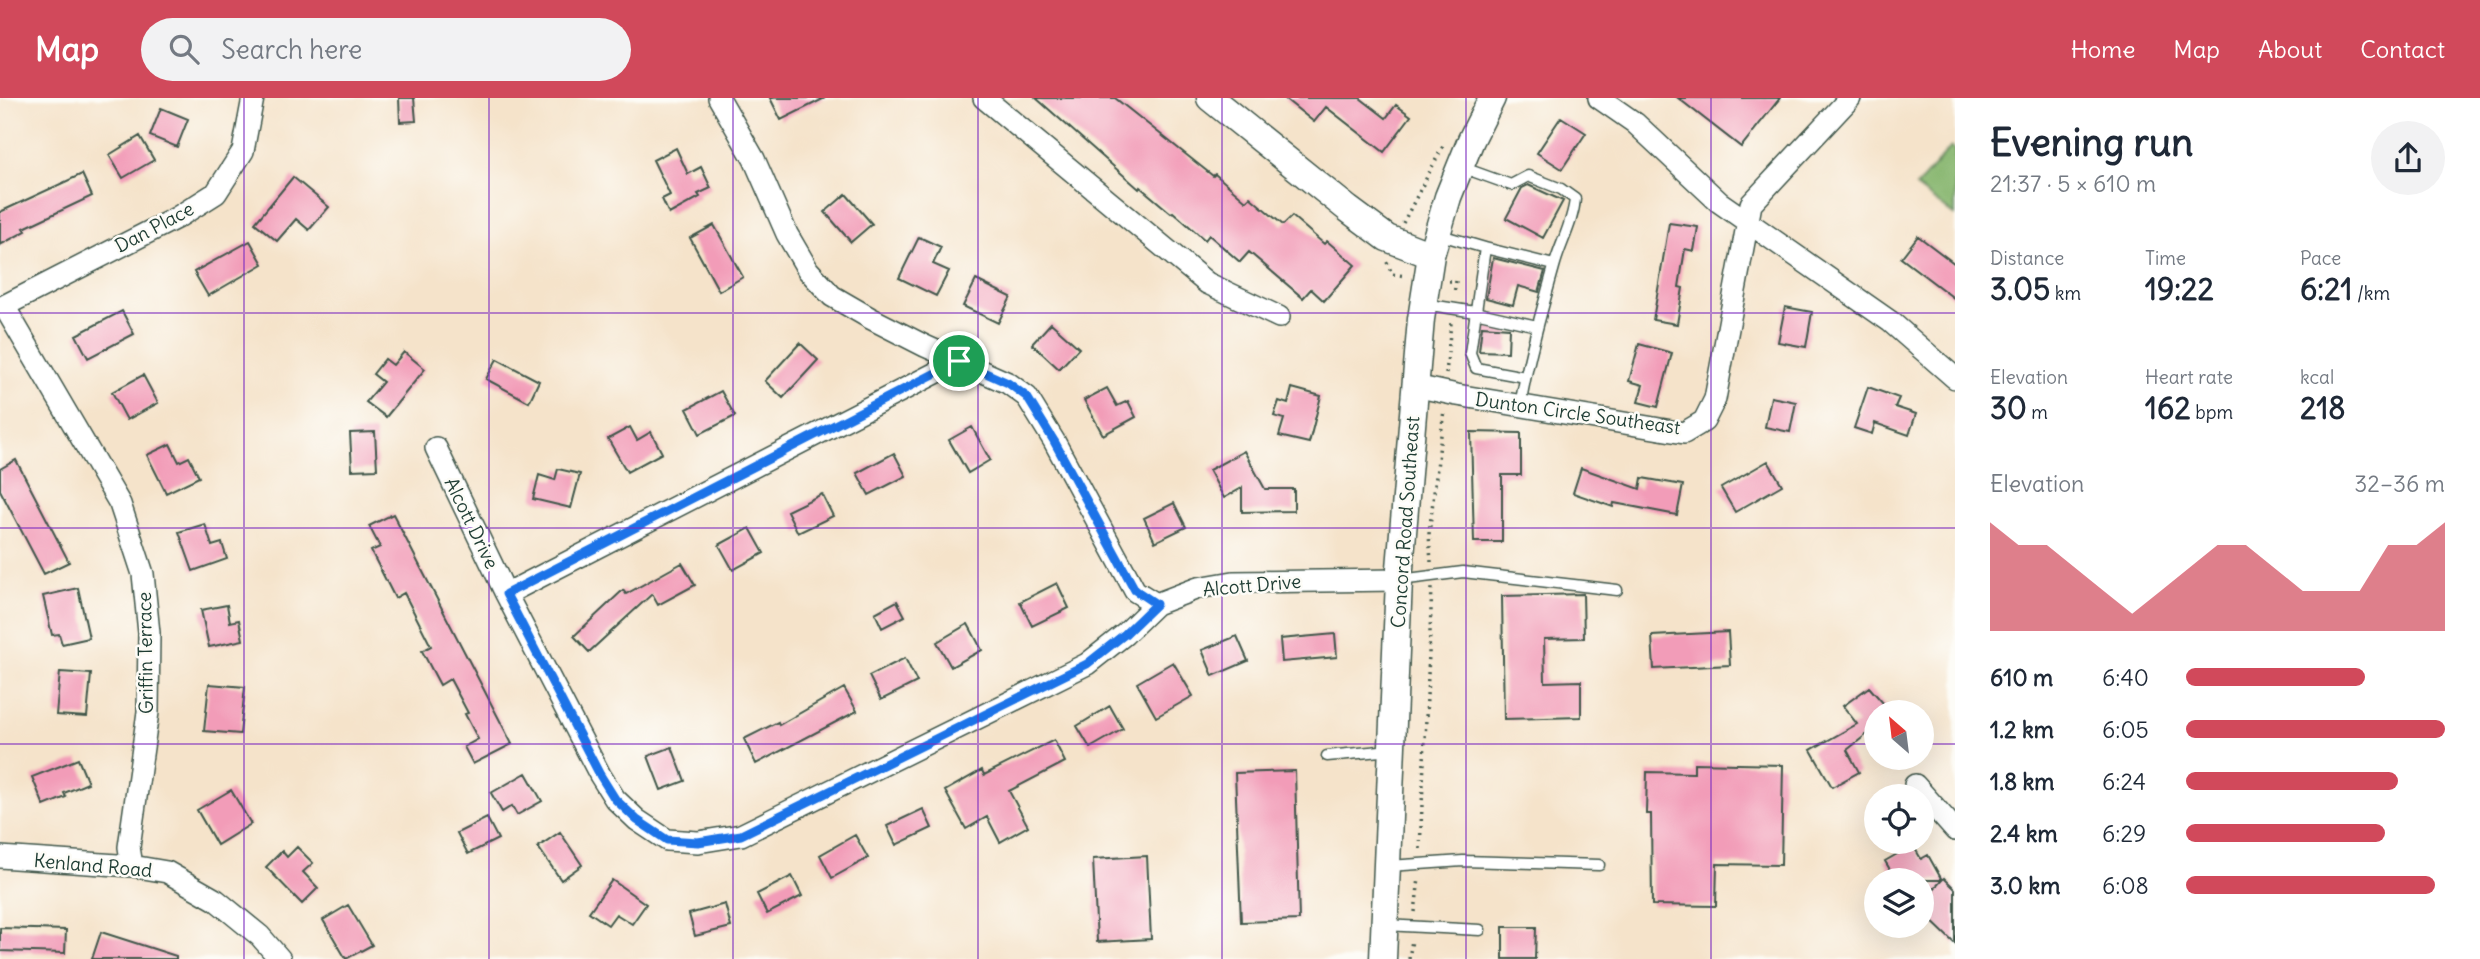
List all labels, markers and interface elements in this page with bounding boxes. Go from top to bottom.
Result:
search box [141,18,631,81]
text: Map [35,28,99,70]
icon: search [165,30,203,68]
text: Search here [221,33,362,66]
text: Home [2071,34,2135,64]
text: Map [2173,34,2220,64]
text: About [2258,34,2322,64]
text: Contact [2360,34,2445,64]
text: Evening run [1990,119,2193,166]
button: share [2371,121,2445,195]
text: 21:37 · 5 × 610 m [1990,169,2156,198]
street label: Dan Place [110,196,198,258]
text: Distance [1990,246,2064,270]
text: Time [2145,246,2186,270]
text: Pace [2300,246,2341,270]
text: 3.05 [1990,270,2050,308]
text: 19:22 [2145,270,2214,308]
text: 6:21 [2300,270,2352,308]
text: km [2050,281,2081,305]
text: /km [2352,281,2390,305]
pin [929,331,989,391]
icon: arrive [940,342,978,380]
text: Elevation [1990,365,2068,389]
text: Heart rate [2145,365,2233,389]
text: kcal [2300,365,2334,389]
street label: Dunton Circle Southeast [1474,387,1682,439]
text: 30 [1990,389,2027,427]
text: 162 [2145,389,2191,427]
text: 218 [2300,389,2346,427]
text: m [2027,400,2048,424]
text: bpm [2191,400,2233,424]
street label: Concord Road Southeast [1386,415,1424,629]
text: Elevation [1990,469,2084,498]
text: 32–36 m [2354,469,2445,498]
street label: Alcott Drive [440,473,504,573]
street label: Alcott Drive [1202,569,1302,601]
street label: Griffin Terrace [132,592,158,714]
text: 610 m [1990,663,2053,692]
text: 6:40 [2102,663,2149,692]
north arrow [1864,700,1934,770]
map controls [1864,700,1934,938]
text: 1.2 km [1990,715,2054,744]
text: 6:05 [2102,715,2149,744]
text: 1.8 km [1990,767,2055,796]
text: 6:24 [2102,767,2146,796]
button: locate [1864,784,1934,854]
text: 2.4 km [1990,819,2058,848]
text: 6:29 [2102,819,2146,848]
street label: Kenland Road [33,848,153,882]
button: layers [1864,868,1934,938]
text: 3.0 km [1990,871,2060,900]
text: 6:08 [2102,871,2149,900]

